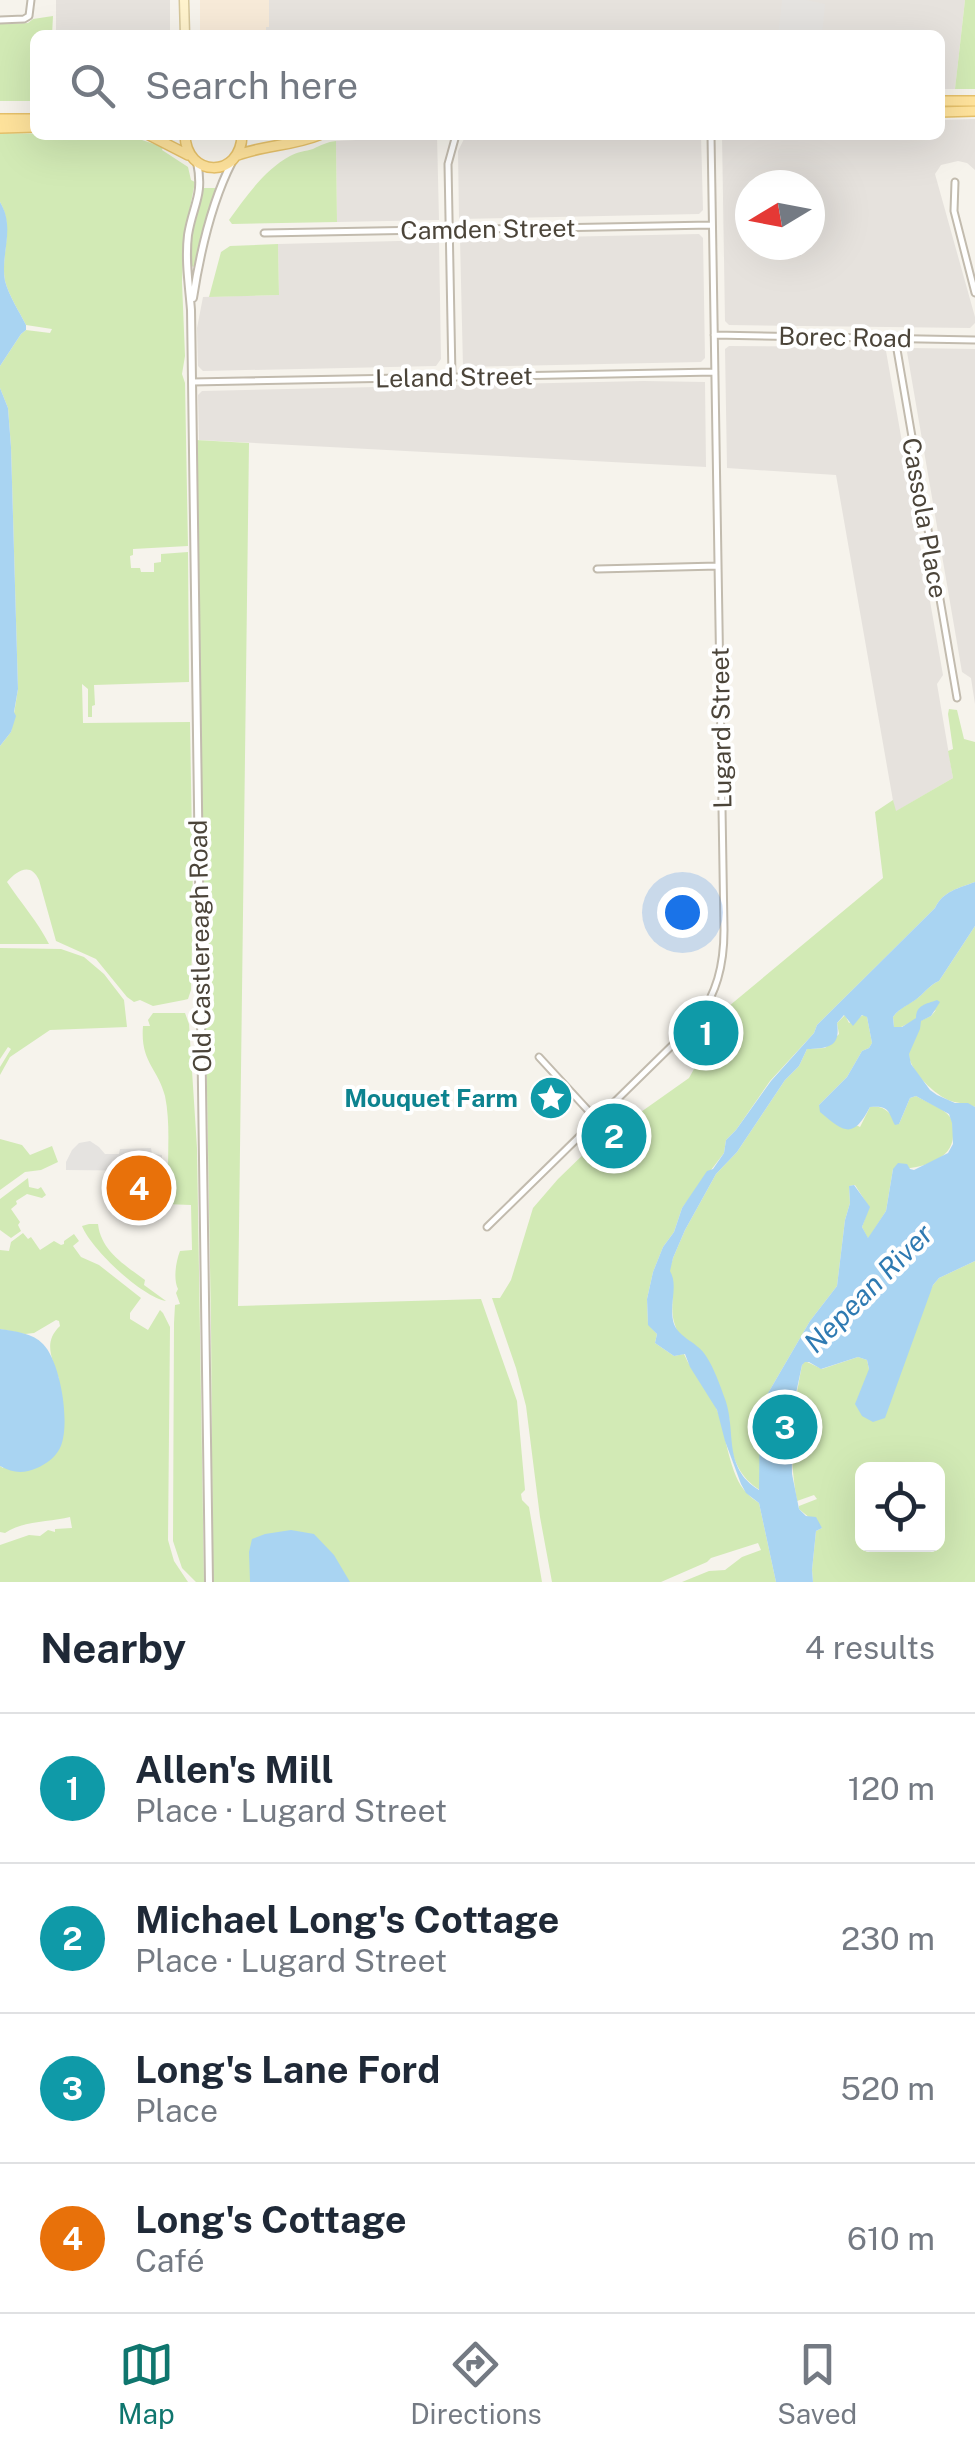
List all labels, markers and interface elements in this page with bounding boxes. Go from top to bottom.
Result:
search box [30,30,945,140]
icon: search [65,58,120,113]
text: Search here [145,63,358,108]
north arrow [735,170,825,260]
street label: Camden Street [400,212,576,246]
street label: Borec Road [778,321,912,353]
street label: Leland Street [375,361,533,393]
street label: Cassola Place [896,435,954,601]
street label: Lugard Street [705,647,737,809]
street label: Old Castlereagh Road [183,819,217,1073]
your location [657,887,708,938]
pin: 1 [674,996,738,1070]
place icon: Mouquet Farm [528,1075,574,1121]
place label: Mouquet Farm [344,1083,518,1113]
pin: 2 [582,1098,646,1174]
pin: 4 [106,1150,172,1226]
water label: Nepean River [797,1217,939,1359]
pin: 3 [752,1390,818,1464]
map controls [855,1462,945,1552]
button: locate [855,1462,945,1552]
text: Nearby [40,1623,186,1672]
text: 4 results [805,1629,935,1666]
text: Allen's Mill [135,1747,334,1792]
text: 1 [66,1770,79,1807]
text: 120 m [848,1770,935,1807]
text: Place · Lugard Street [135,1792,447,1829]
text: Michael Long's Cottage [135,1897,559,1942]
text: 2 [62,1920,83,1957]
text: 230 m [841,1920,935,1957]
text: Place · Lugard Street [135,1942,447,1979]
text: Long's Lane Ford [135,2047,440,2092]
text: 3 [62,2070,83,2107]
text: 520 m [840,2070,935,2107]
text: Place [135,2092,218,2129]
text: Long's Cottage [135,2197,407,2242]
text: 4 [62,2220,83,2257]
text: 610 m [847,2220,935,2257]
text: Café [135,2242,205,2279]
tab: Map [118,2337,175,2430]
tab: Directions [410,2337,542,2430]
tab: Saved [777,2337,857,2430]

